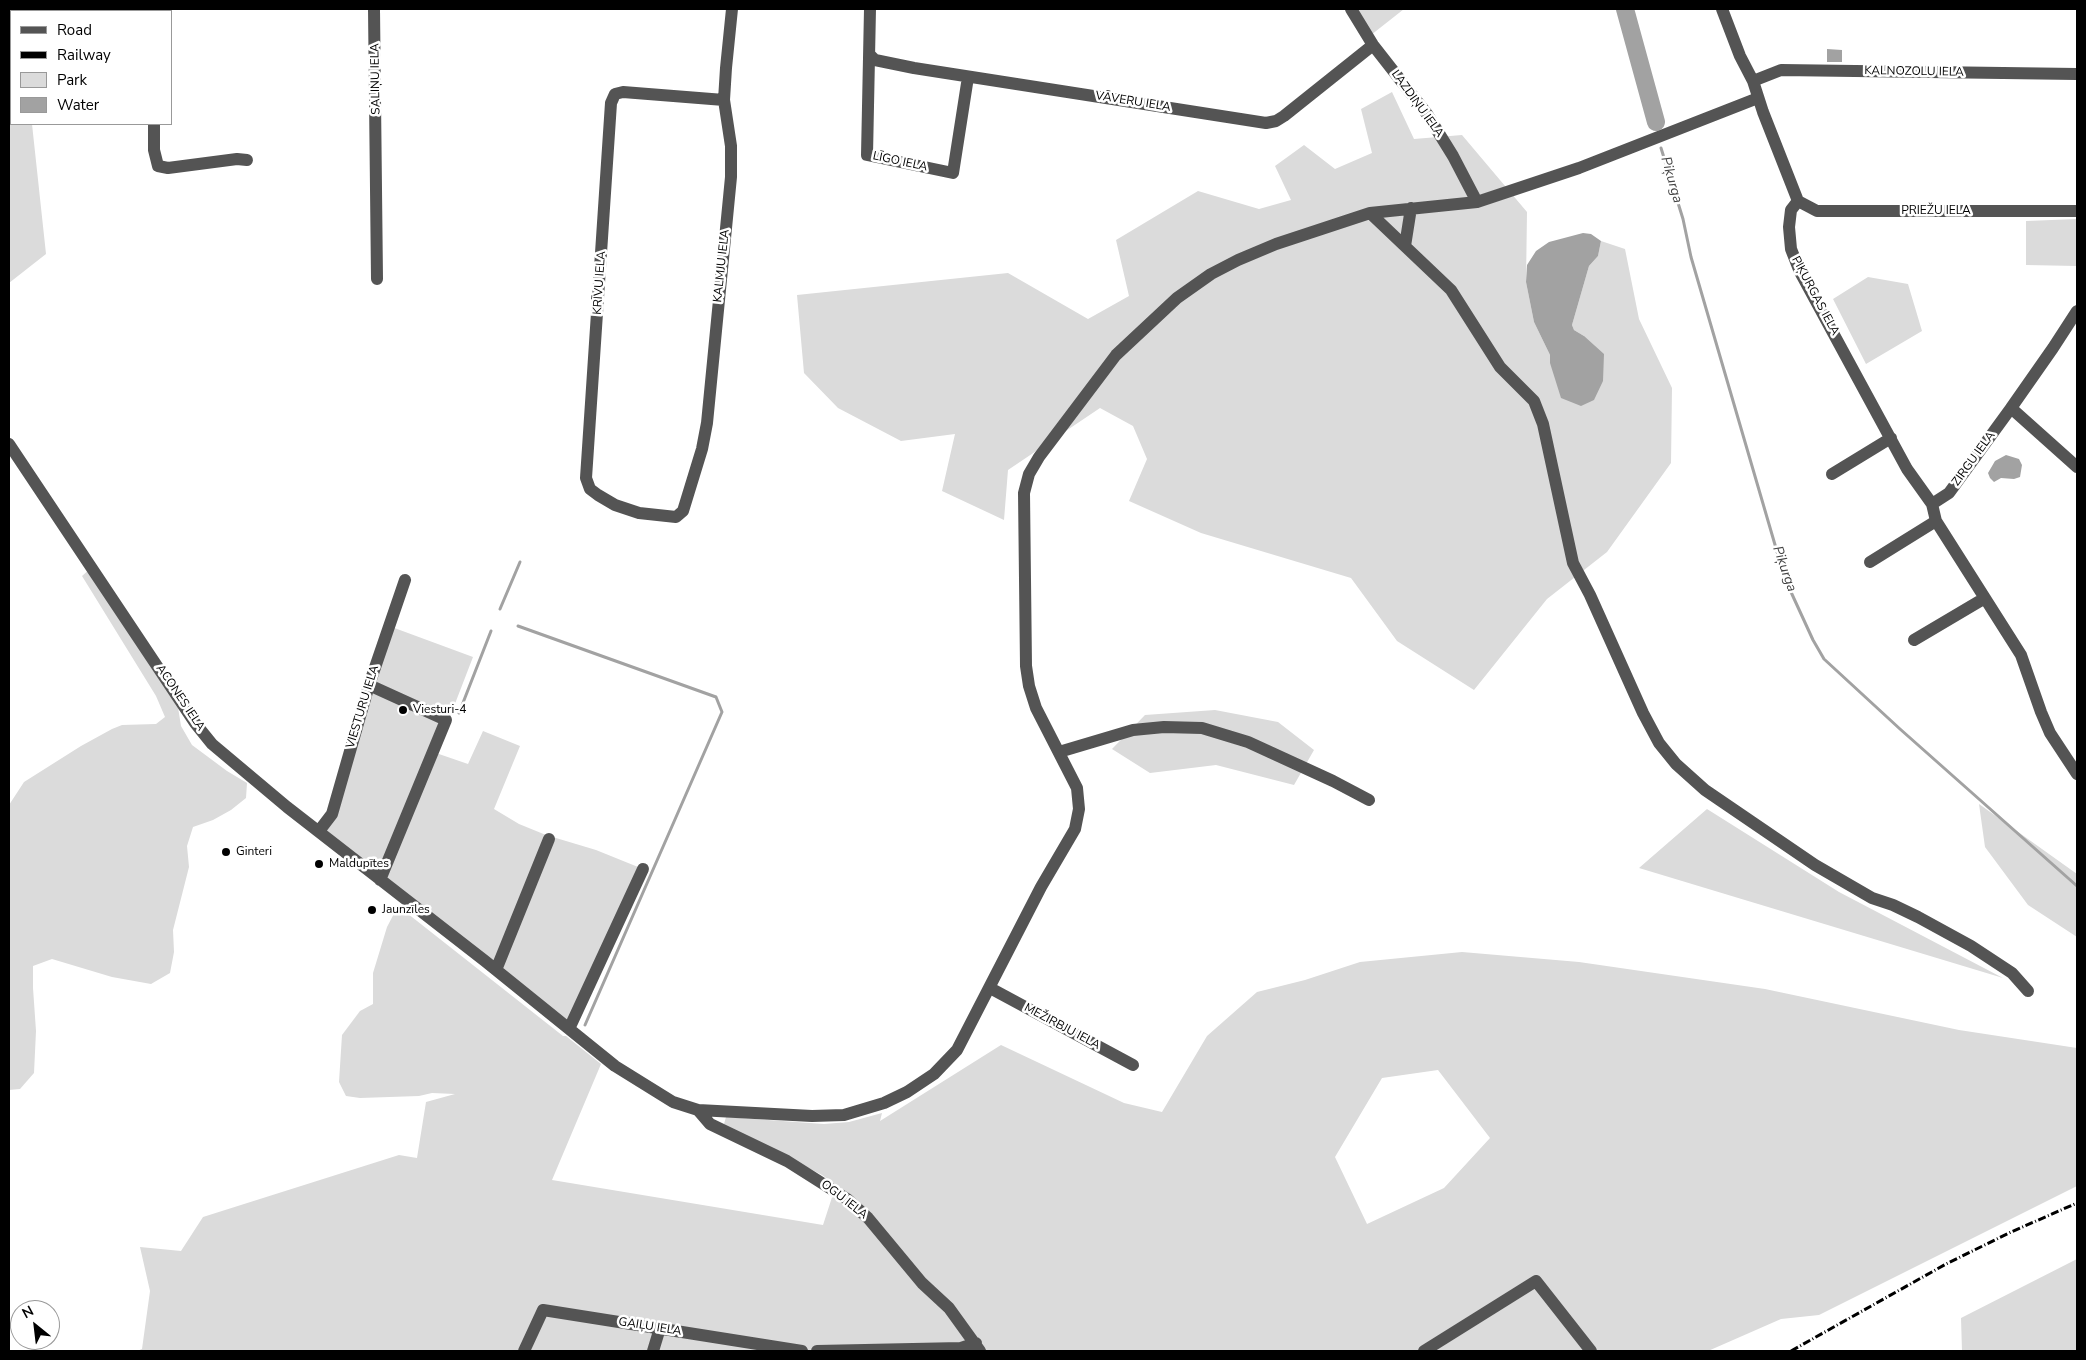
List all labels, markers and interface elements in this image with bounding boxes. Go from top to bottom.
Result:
legend [10,10,172,125]
text: Road [57,20,92,40]
street label: SALIŅU IELA [368,43,384,115]
text: Railway [57,45,111,65]
street label: KALNOZOLU IELA [1864,64,1964,80]
street label: LAZDIŅU IELA [1388,68,1446,140]
text: Park [57,70,87,90]
street label: VĀVERU IELA [1094,89,1172,115]
text: Water [57,95,99,115]
street label: LĪGO IELA [871,149,929,175]
water label: Piķurga [1656,155,1686,205]
street label: PRIEŽU IELA [1901,204,1971,218]
street label: KALMJU IELA [711,229,733,303]
street label: KRĪVU IELA [591,251,609,315]
street label: PIĶURGAS IELA [1788,254,1842,338]
street label: ZIRGU IELA [1949,429,1999,489]
water label: Piķurga [1768,544,1800,594]
street label: ACONES IELA [153,662,207,734]
street label: VIESTURU IELA [343,664,383,750]
place label: Viesturi-4 [413,703,466,717]
marker: Viesturi-4 [397,704,409,716]
place label: Ginteri [236,845,272,859]
marker: Ginteri [220,846,232,858]
place label: Maldupītes [329,857,389,871]
marker: Maldupītes [313,858,325,870]
place label: Jaunzīles [382,903,430,917]
marker: Jaunzīles [366,904,378,916]
street label: MEŽIRBJU IELA [1021,1001,1103,1053]
street label: OGU IELA [818,1177,870,1223]
north arrow [10,1300,60,1350]
text: N [19,1301,37,1323]
street label: GAIĻU IELA [617,1315,683,1339]

